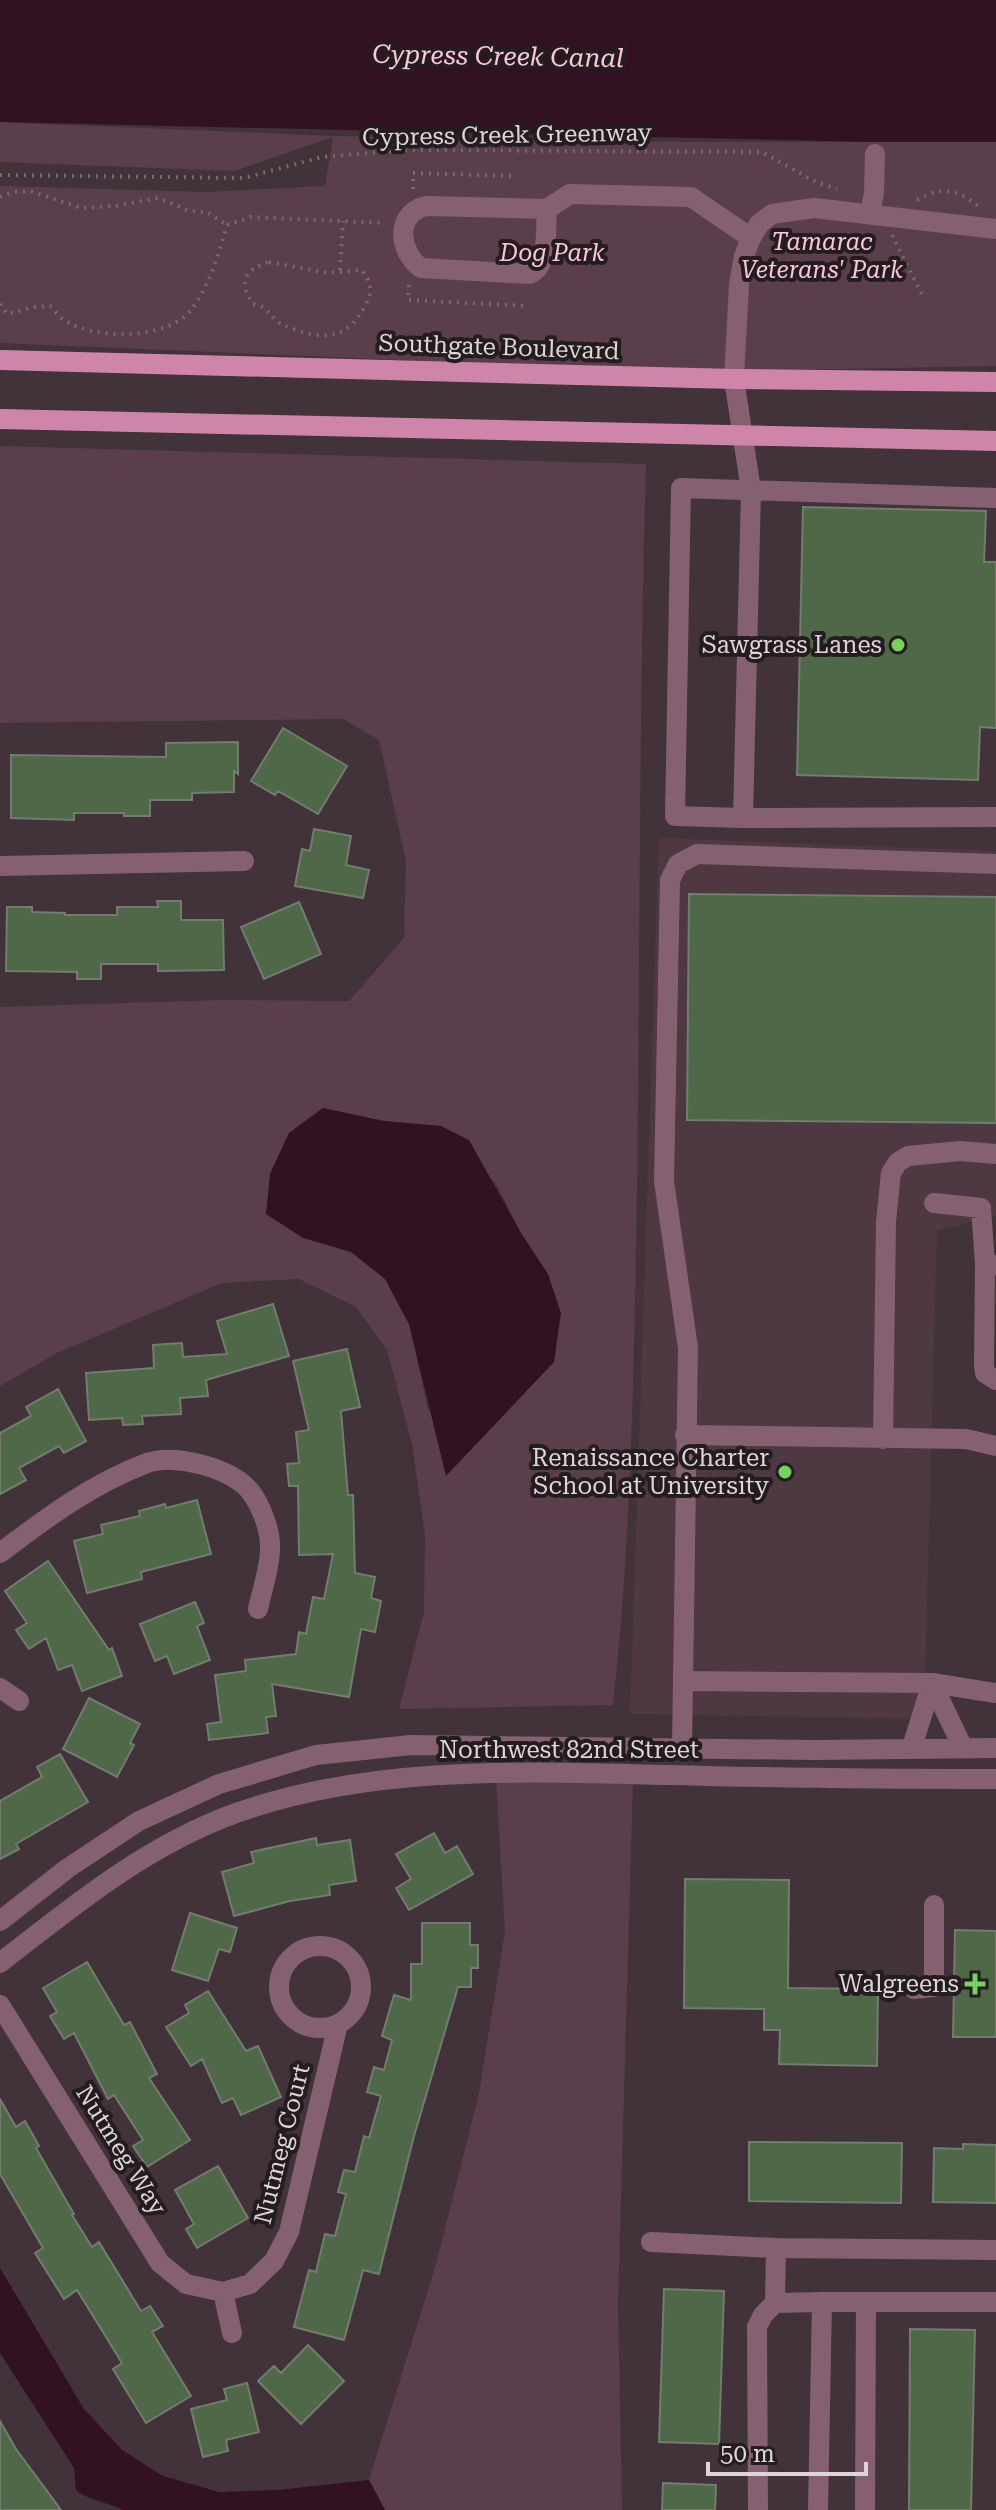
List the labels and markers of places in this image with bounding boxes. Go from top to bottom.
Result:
place label: Sawgrass Lanes [702,631,882,659]
marker: Sawgrass Lanes [889,636,907,654]
place label: Renaissance Charter School at University [532,1444,770,1500]
marker: Renaissance Charter School at University [776,1463,794,1481]
place label: Walgreens [839,1970,959,1998]
marker: Walgreens [966,1975,984,1993]

